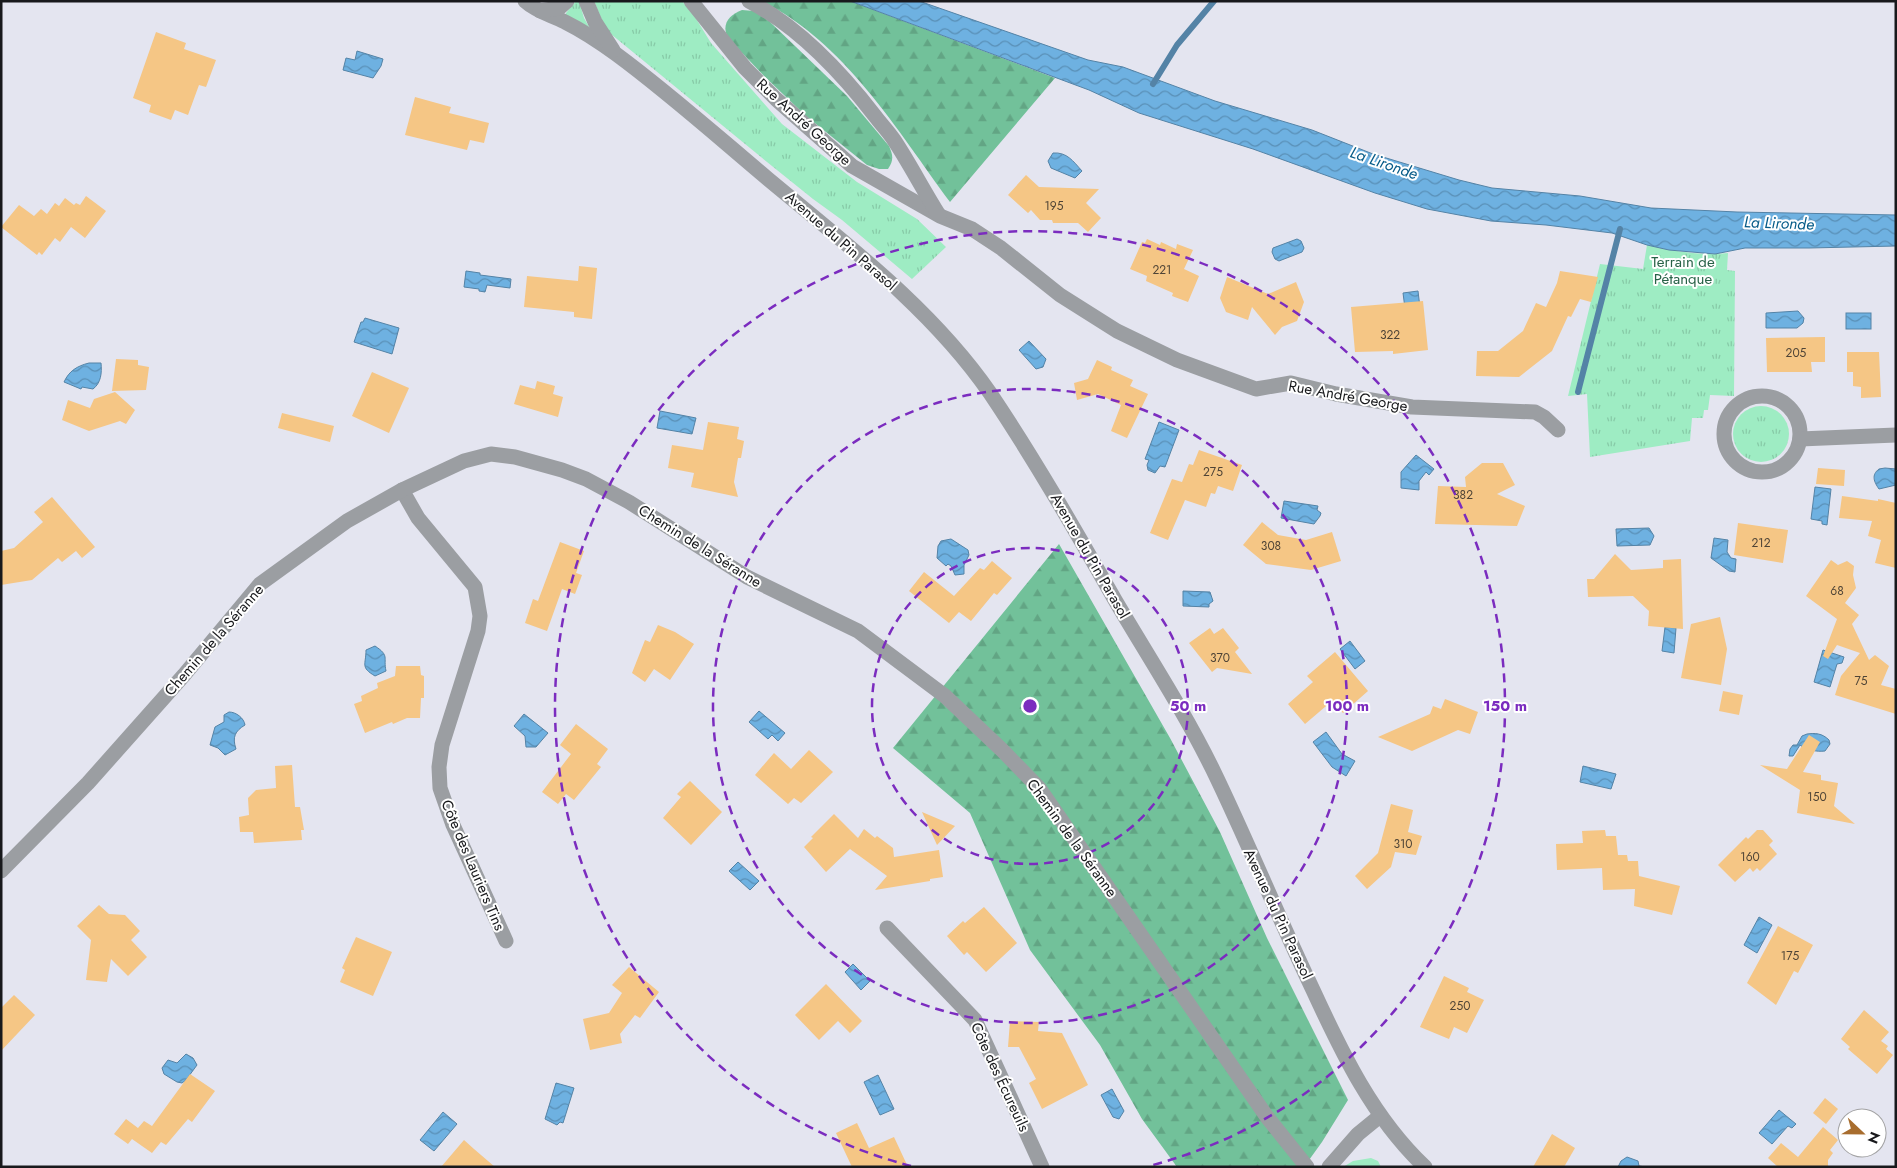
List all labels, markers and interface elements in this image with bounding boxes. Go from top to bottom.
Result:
street label: Rue André George [752,73,856,171]
water label: La Lironde [1347,141,1421,185]
street label: Avenue du Pin Parasol [780,186,902,296]
house number: 195 [1044,197,1064,215]
water label: La Lironde [1743,210,1815,236]
park label: Terrain de Pétanque [1651,251,1715,290]
house number: 221 [1152,261,1172,279]
house number: 322 [1380,326,1400,344]
house number: 205 [1786,344,1807,362]
street label: Rue André George [1287,375,1410,417]
house number: 275 [1203,463,1223,481]
house number: 382 [1453,486,1473,504]
street label: Avenue du Pin Parasol [1045,489,1135,623]
street label: Chemin de la Séranne [634,499,766,593]
house number: 212 [1751,534,1771,552]
house number: 308 [1261,537,1281,555]
street label: Chemin de la Séranne [159,579,269,701]
house number: 68 [1830,582,1844,600]
house number: 370 [1210,649,1230,667]
house number: 75 [1854,672,1868,690]
text: 50 m [1170,695,1206,717]
text: 100 m [1325,695,1369,717]
text: 150 m [1483,695,1527,717]
centre of rings [1021,697,1039,715]
street label: Chemin de la Séranne [1021,774,1123,902]
house number: 150 [1807,788,1827,806]
street label: Côte des Lauriers Tins [435,796,511,934]
house number: 310 [1393,835,1413,853]
street label: Avenue du Pin Parasol [1238,845,1318,983]
house number: 160 [1740,848,1760,866]
house number: 175 [1781,947,1799,965]
house number: 250 [1450,997,1470,1015]
street label: Côte des Écureuils [965,1019,1035,1135]
north arrow [1837,1108,1887,1158]
text: N [1863,1129,1885,1147]

